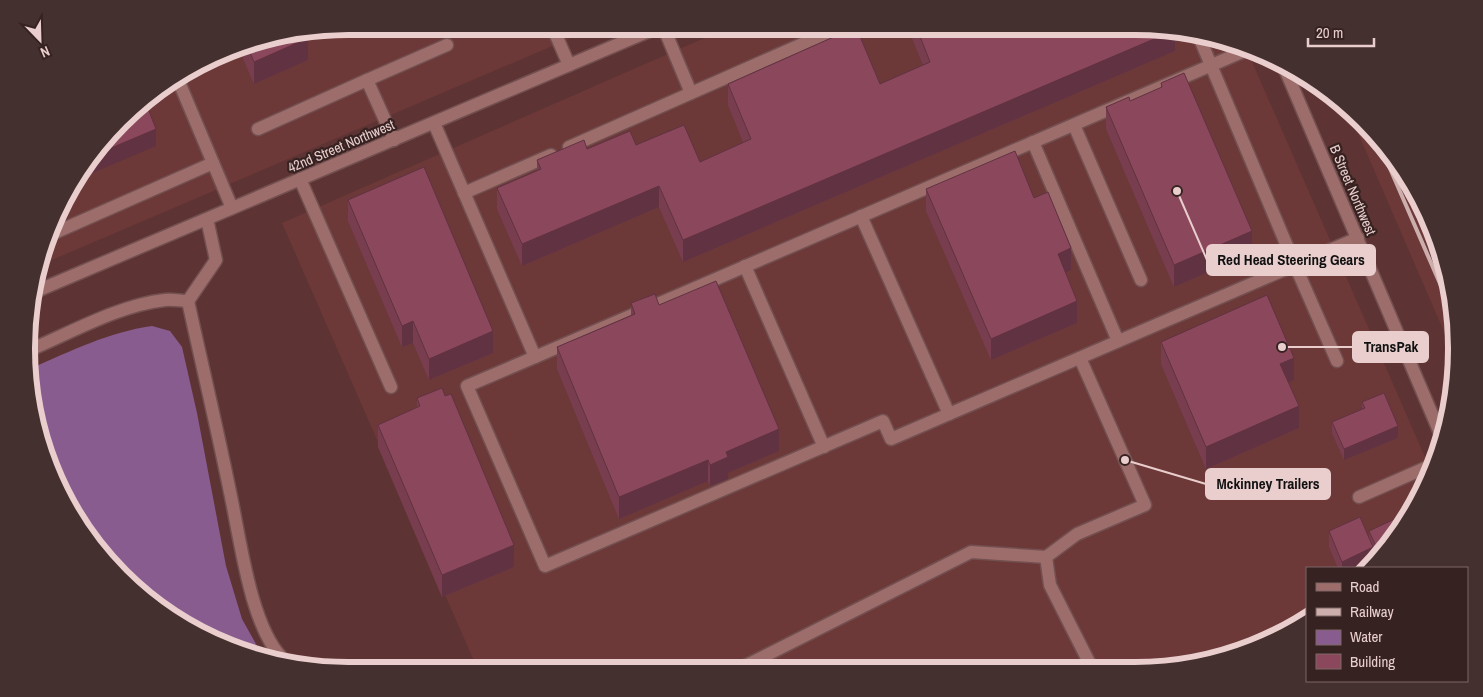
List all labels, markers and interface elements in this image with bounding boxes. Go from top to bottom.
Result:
north arrow [15,15,65,65]
scale bar [1308,15,1374,47]
text: 20 m [1316,22,1343,43]
text: N [38,42,52,62]
street label: 42nd Street Northwest [285,115,397,177]
street label: B Street Northwest [1326,142,1380,238]
callout: Red Head Steering Gears [1207,245,1375,275]
text: Red Head Steering Gears [1217,249,1365,270]
callout: TransPak [1353,332,1428,362]
text: TransPak [1364,336,1419,357]
callout: Mckinney Trailers [1206,469,1330,499]
text: Mckinney Trailers [1216,473,1320,494]
legend [1306,567,1468,682]
text: Road [1350,576,1379,597]
text: Railway [1350,601,1395,622]
text: Water [1350,626,1382,647]
text: Building [1350,651,1395,672]

